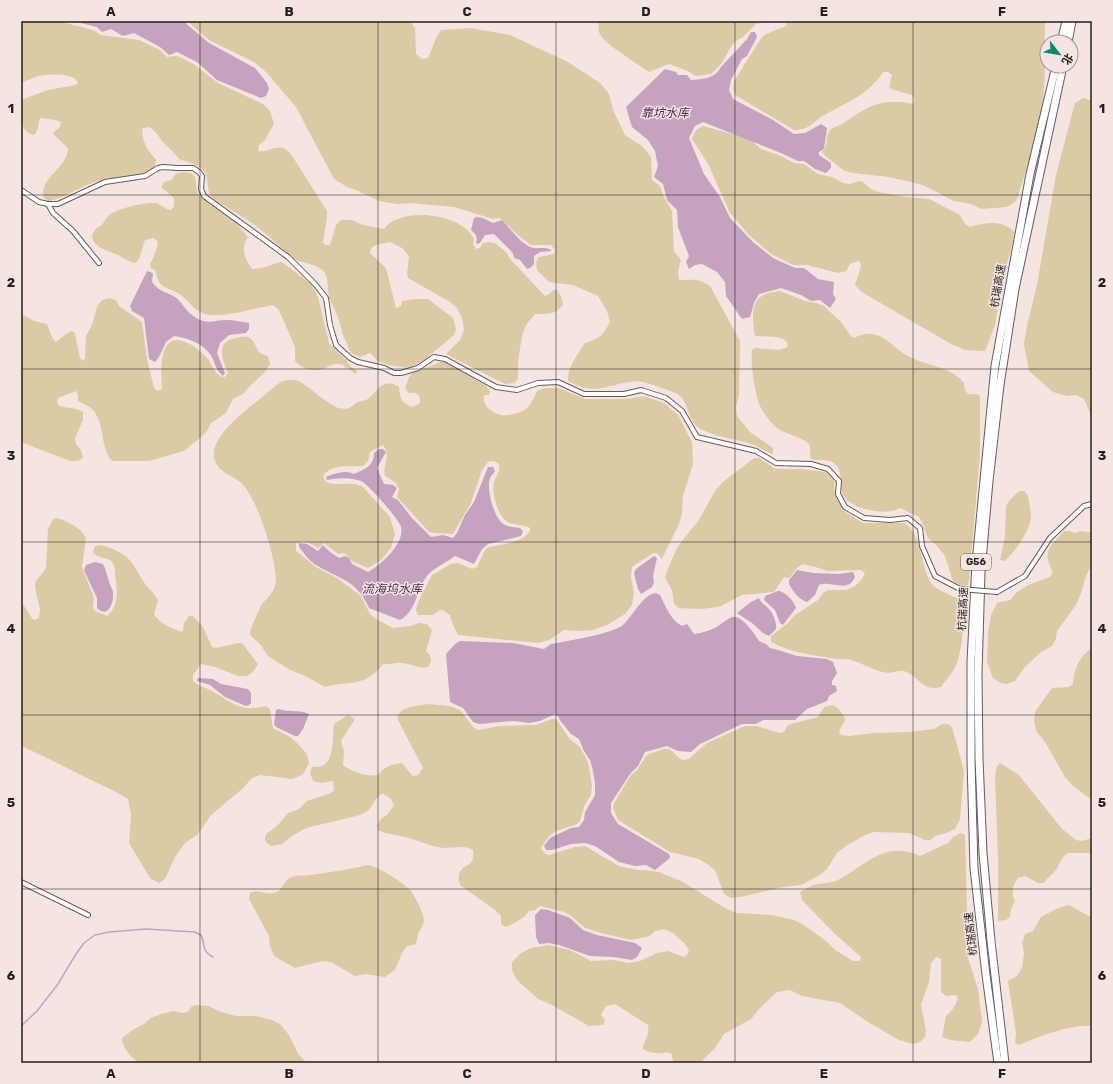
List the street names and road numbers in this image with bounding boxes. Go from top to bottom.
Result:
street label: 杭瑞高速 [988,263,1008,309]
road number: G56 [961,554,991,570]
street label: 杭瑞高速 [955,587,971,631]
street label: 杭瑞高速 [962,911,980,957]

